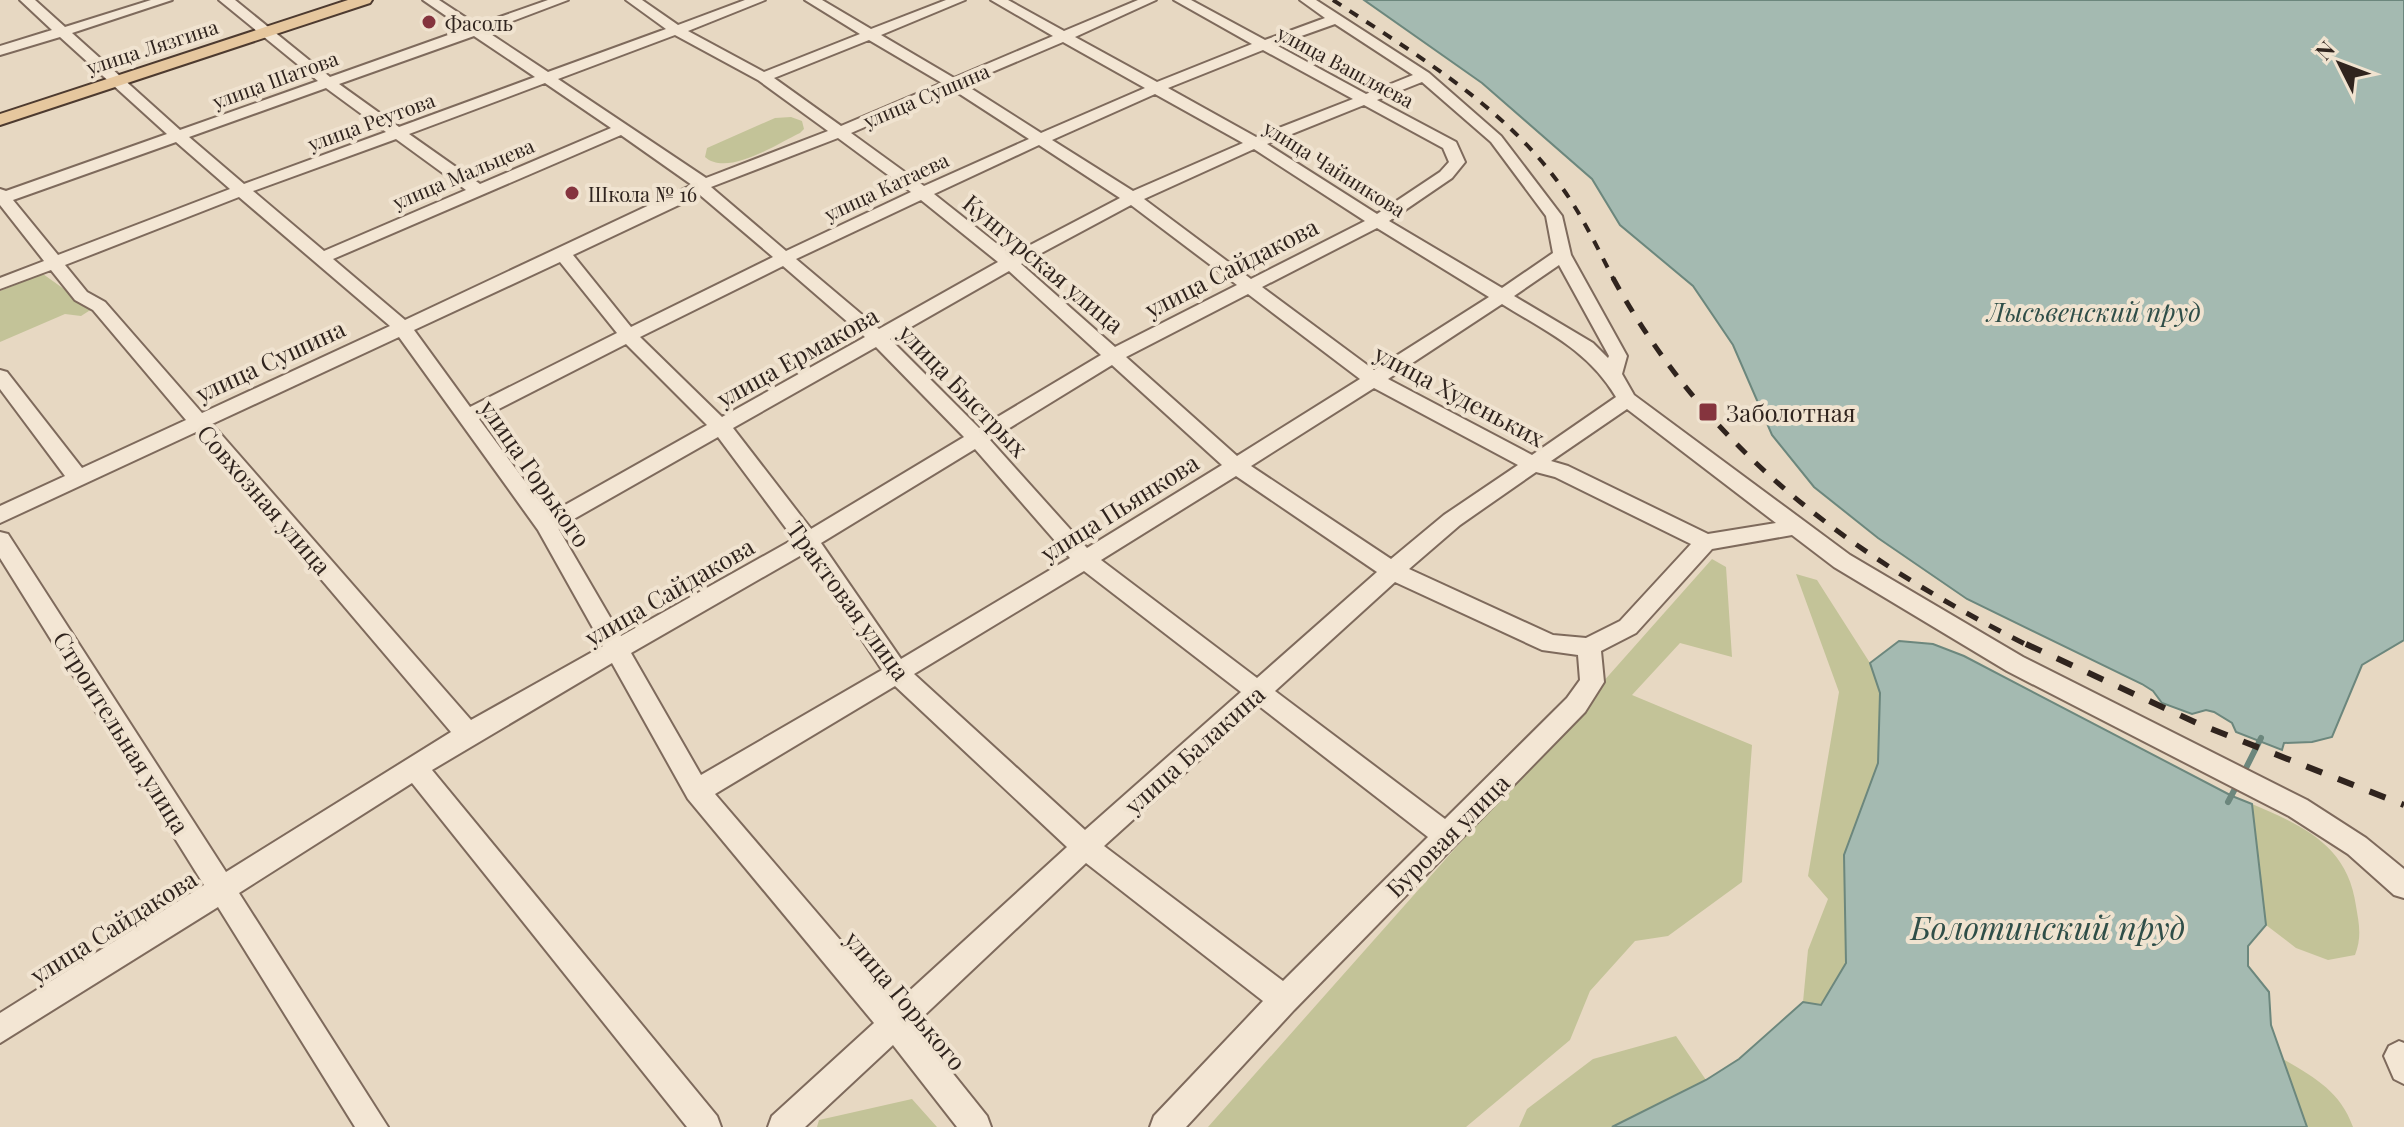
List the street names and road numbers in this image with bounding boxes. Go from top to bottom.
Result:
street label: улица Лязгина [82,12,221,80]
street label: улица Вашляева [1272,18,1419,113]
street label: улица Шатова [207,44,342,115]
street label: улица Сушина [858,56,993,134]
street label: улица Реутова [303,85,438,157]
street label: улица Чайникова [1258,113,1411,223]
street label: улица Мальцева [387,131,538,215]
street label: улица Катаева [818,145,953,227]
street label: Кунгурская улица [957,186,1131,340]
street label: улица Сайдакова [1138,210,1323,325]
street label: улица Ермакова [710,298,883,414]
street label: улица Сушина [189,311,350,409]
street label: улица Быстрых [892,316,1036,464]
street label: улица Худеньких [1368,336,1551,454]
street label: улица Горького [473,392,599,553]
street label: Совхозная улица [191,417,339,581]
street label: улица Пьянкова [1033,446,1204,569]
street label: Трактовая улица [780,514,918,686]
street label: улица Сайдакова [578,530,759,653]
street label: Строительная улица [47,625,197,839]
street label: улица Балакина [1116,678,1271,821]
street label: Буровая улица [1378,766,1516,904]
street label: улица Сайдакова [23,862,202,991]
street label: улица Горького [838,923,974,1076]

